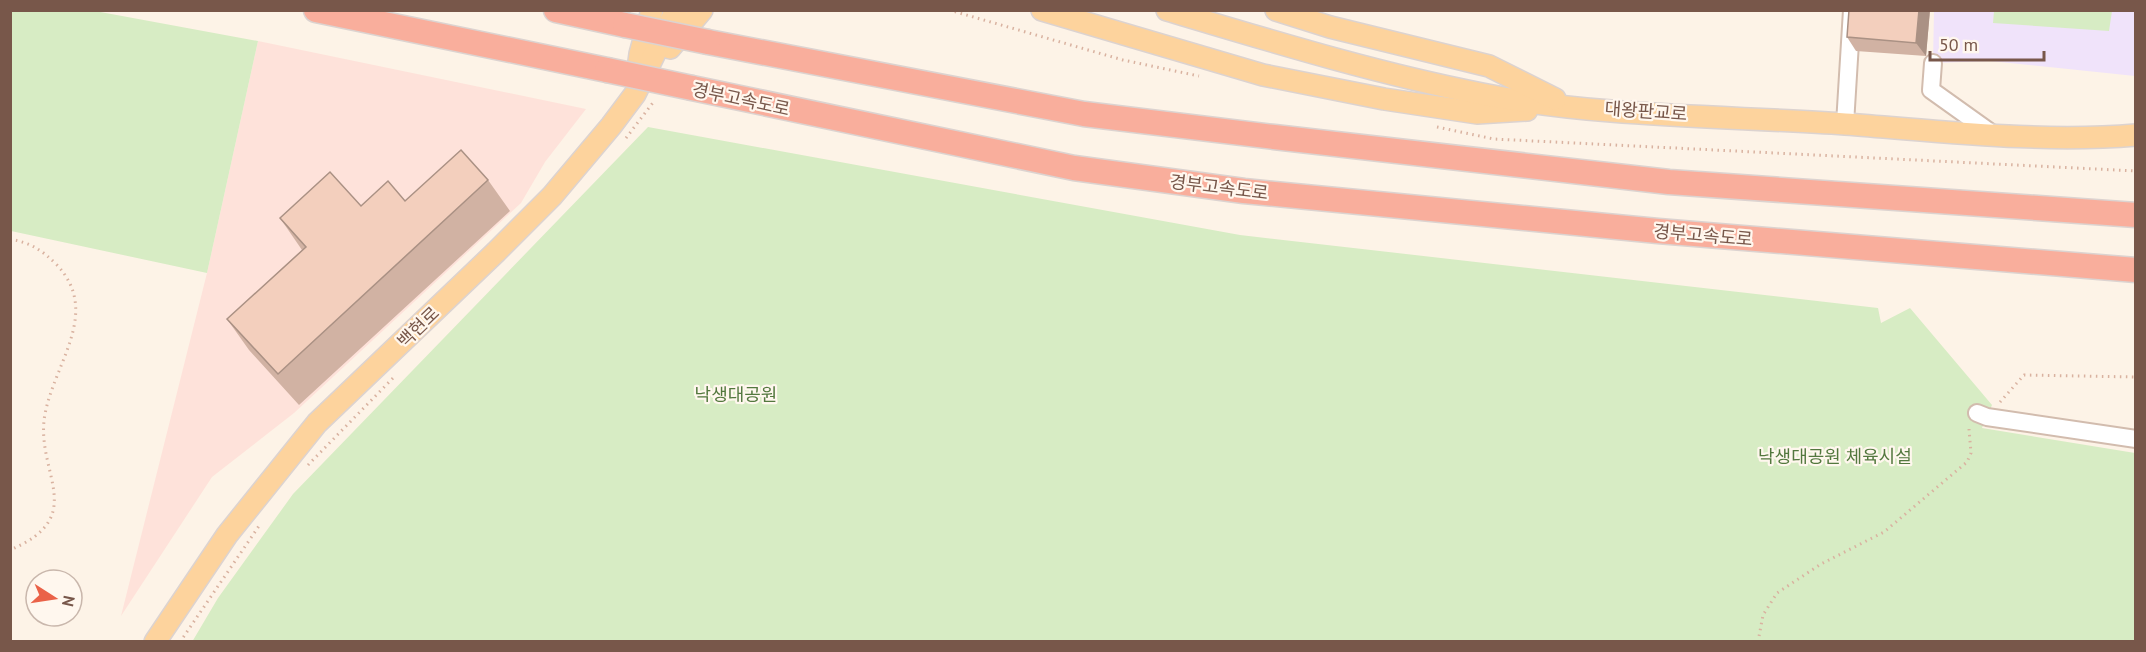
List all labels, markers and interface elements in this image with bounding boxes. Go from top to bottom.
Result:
scale bar [1930,24,2044,62]
text: 50 m [1939,33,1978,56]
street label: 경부고속도로 [690,77,792,121]
street label: 대왕판교로 [1604,97,1688,125]
street label: 경부고속도로 [1168,170,1270,204]
street label: 경부고속도로 [1653,219,1753,251]
street label: 백현로 [392,301,444,353]
park label: 낙생대공원 [695,383,777,406]
park label: 낙생대공원 체육시설 [1758,445,1912,468]
north arrow [24,568,84,628]
text: N [58,594,80,608]

